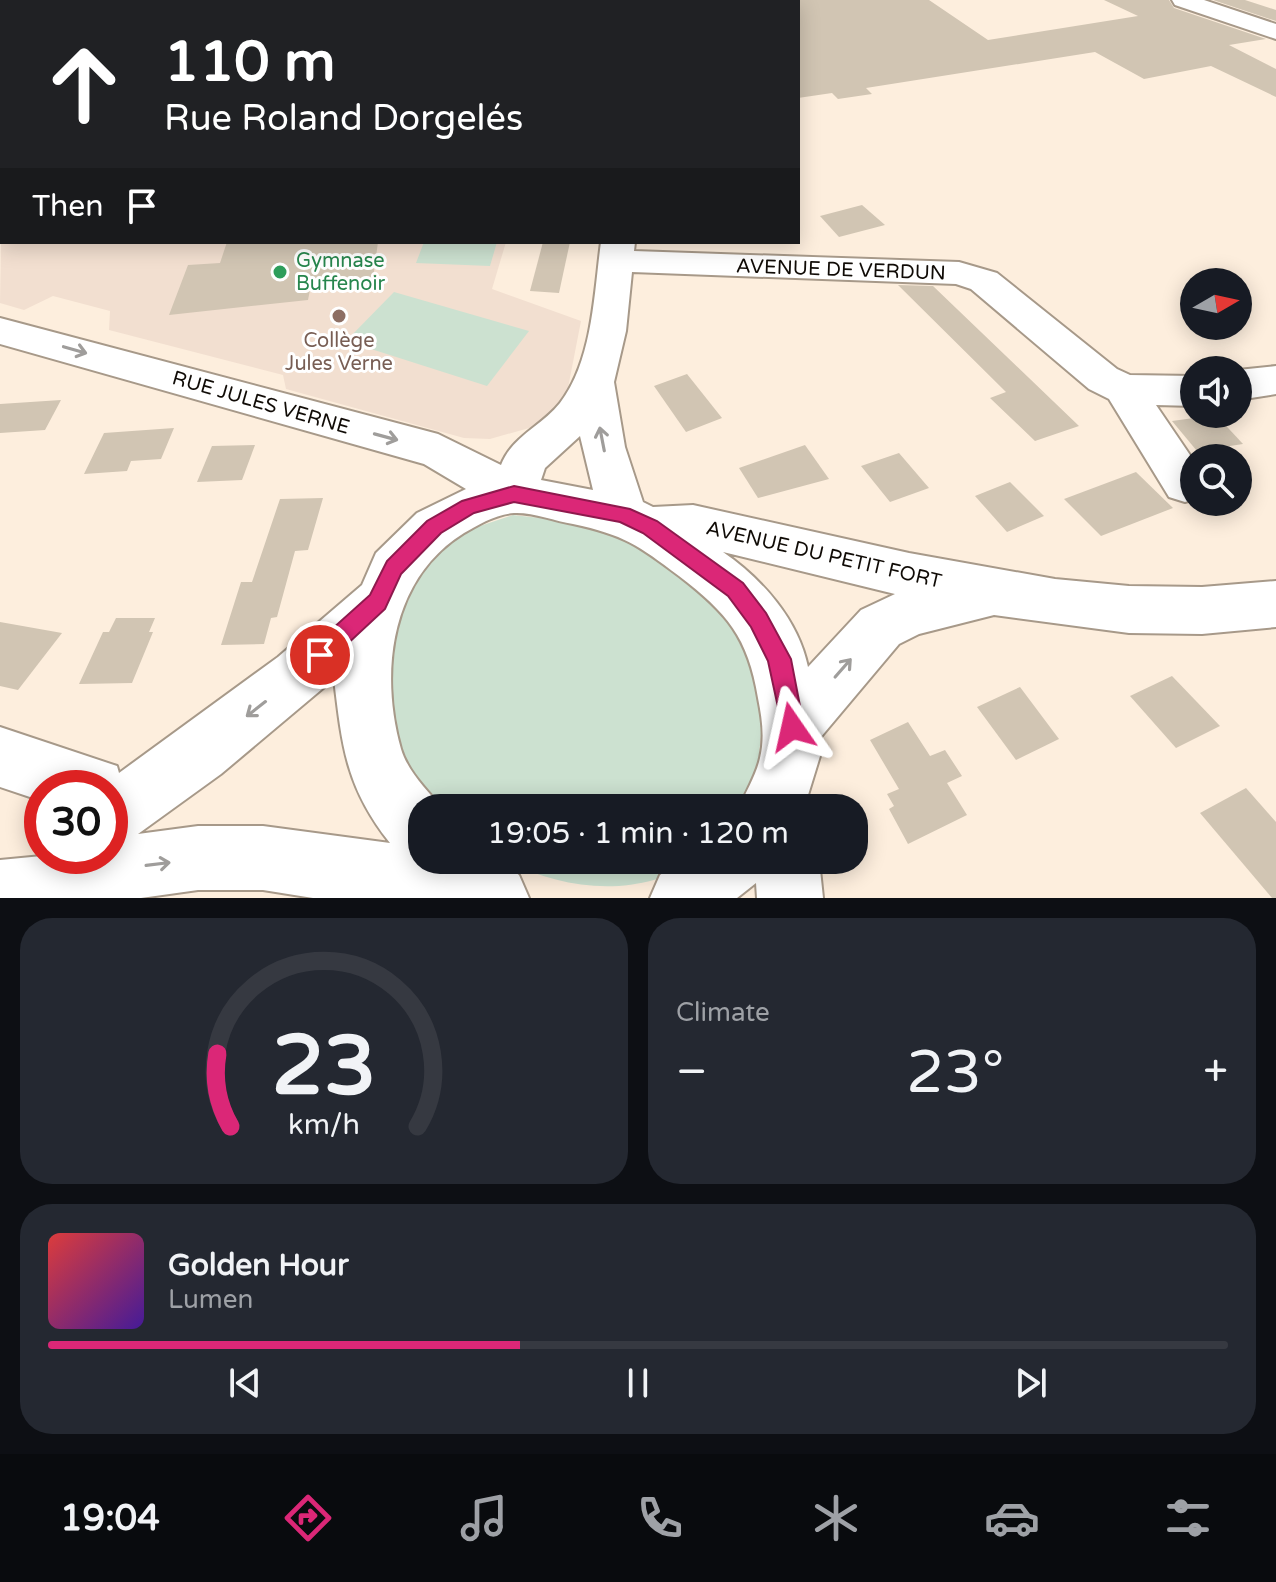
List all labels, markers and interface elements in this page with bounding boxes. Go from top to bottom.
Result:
text: 110 m [164,29,335,96]
icon: ahead [32,32,136,136]
text: Rue Roland Dorgelés [164,97,523,140]
icon: arrive [120,184,164,228]
text: Then [32,188,104,225]
place label: Gymnase Buffenoir [296,249,385,296]
street label: AVENUE DE VERDUN [736,254,946,286]
marker: Gymnase Buffenoir [271,263,289,281]
north arrow [1180,268,1252,340]
map controls [1180,268,1252,516]
marker: Collège Jules Verne [330,307,348,325]
place label: Collège Jules Verne [285,329,393,376]
one-way arrow [62,344,88,359]
button: sound [1180,356,1252,428]
street label: RUE JULES VERNE [169,366,352,440]
one-way arrow [594,427,609,453]
one-way arrow [372,430,398,445]
button: search [1180,444,1252,516]
street label: AVENUE DU PETIT FORT [704,516,944,594]
pin [286,621,354,689]
icon: arrive [298,633,342,677]
one-way arrow [834,658,852,678]
position arrow [750,685,834,769]
one-way arrow [246,700,267,718]
speed limit sign: 30 [24,770,128,874]
text: 19:05 · 1 min · 120 m [487,815,789,852]
one-way arrow [144,856,171,871]
text: Climate [676,997,770,1028]
text: 23 [272,1017,376,1117]
text: 23° [906,1037,1004,1109]
text: − [676,1046,707,1099]
text: + [1203,1046,1228,1099]
text: km/h [288,1108,360,1142]
text: Golden Hour [168,1247,349,1284]
text: Lumen [168,1284,253,1315]
icon: previous [223,1361,267,1405]
icon: pause [616,1361,660,1405]
icon: next [1009,1361,1053,1405]
icon: directions [280,1490,336,1546]
icon: music [456,1490,512,1546]
icon: phone [632,1490,688,1546]
icon: climate [808,1490,864,1546]
icon: car [984,1490,1040,1546]
icon: filters [1160,1490,1216,1546]
text: 19:04 [60,1497,160,1540]

